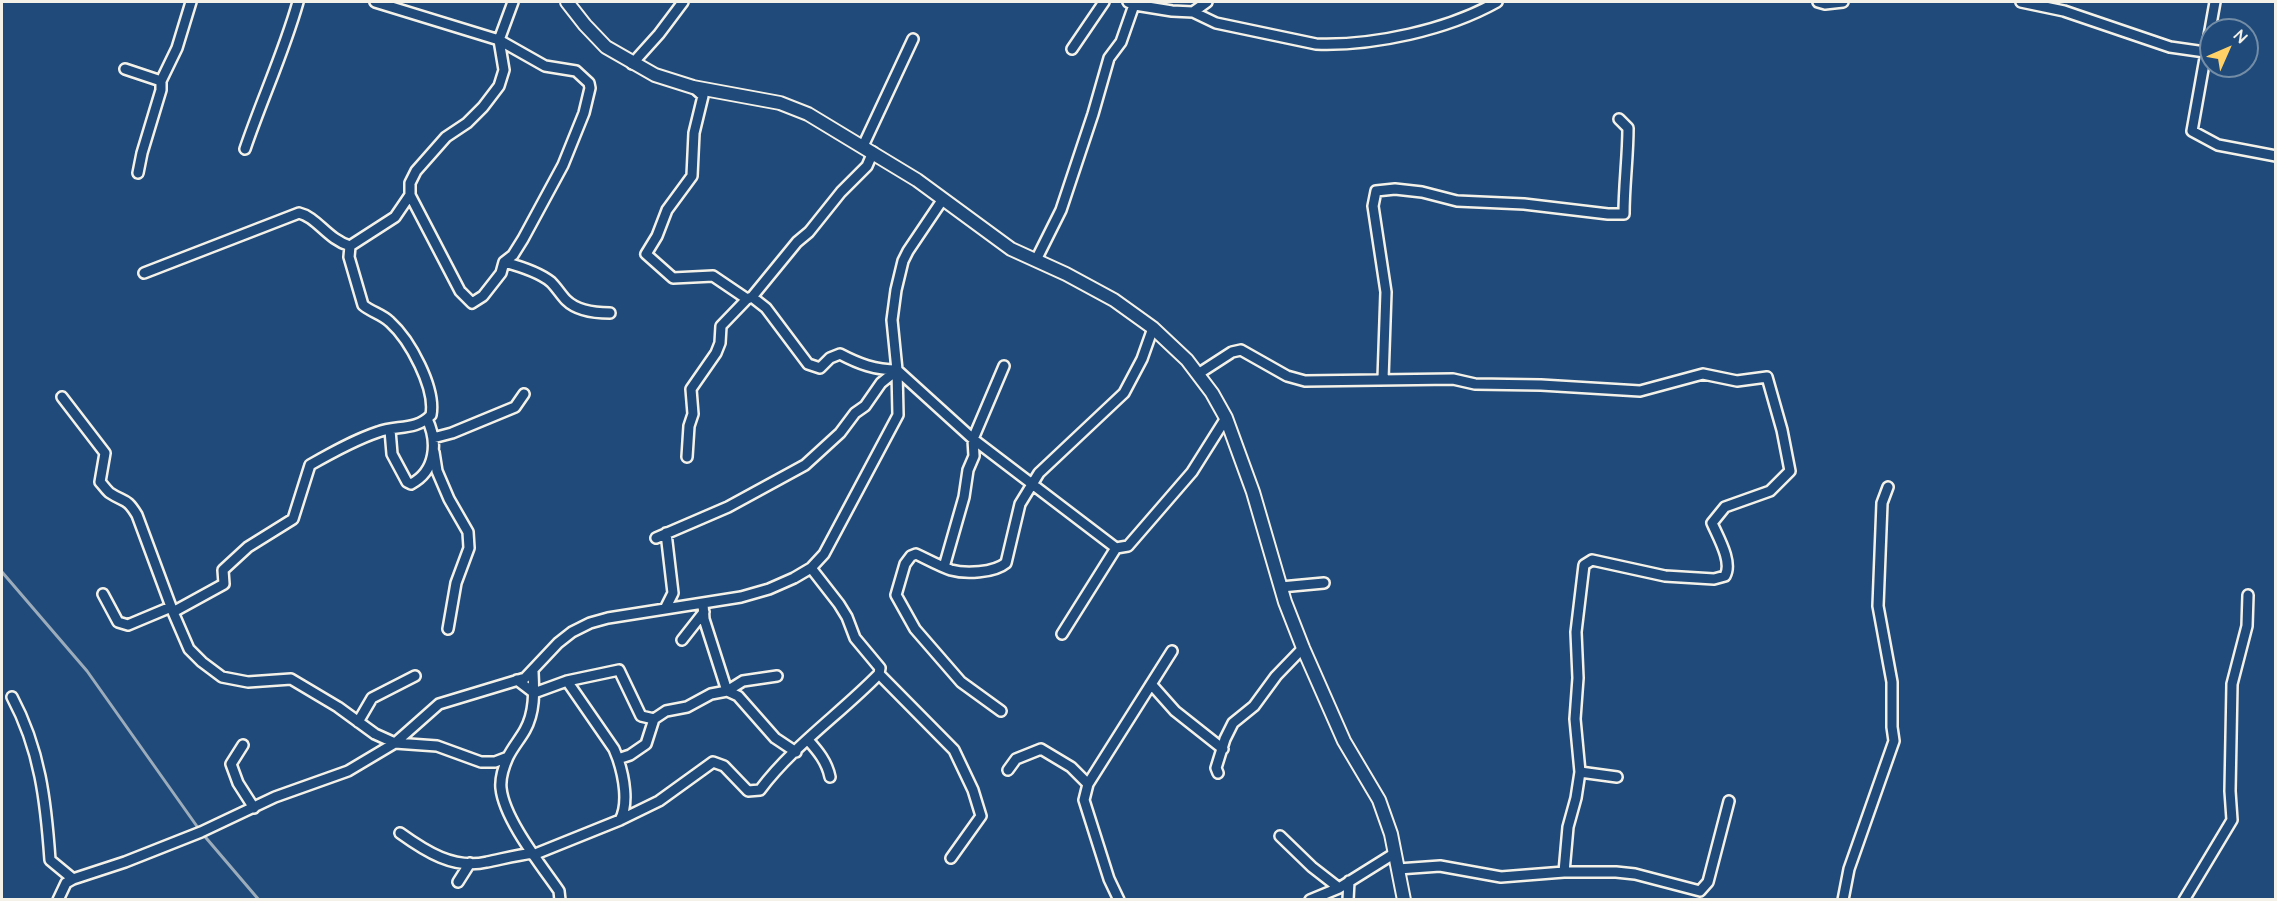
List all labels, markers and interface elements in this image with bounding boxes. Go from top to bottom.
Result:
north arrow [2199,18,2259,78]
text: N [2229,25,2252,48]

